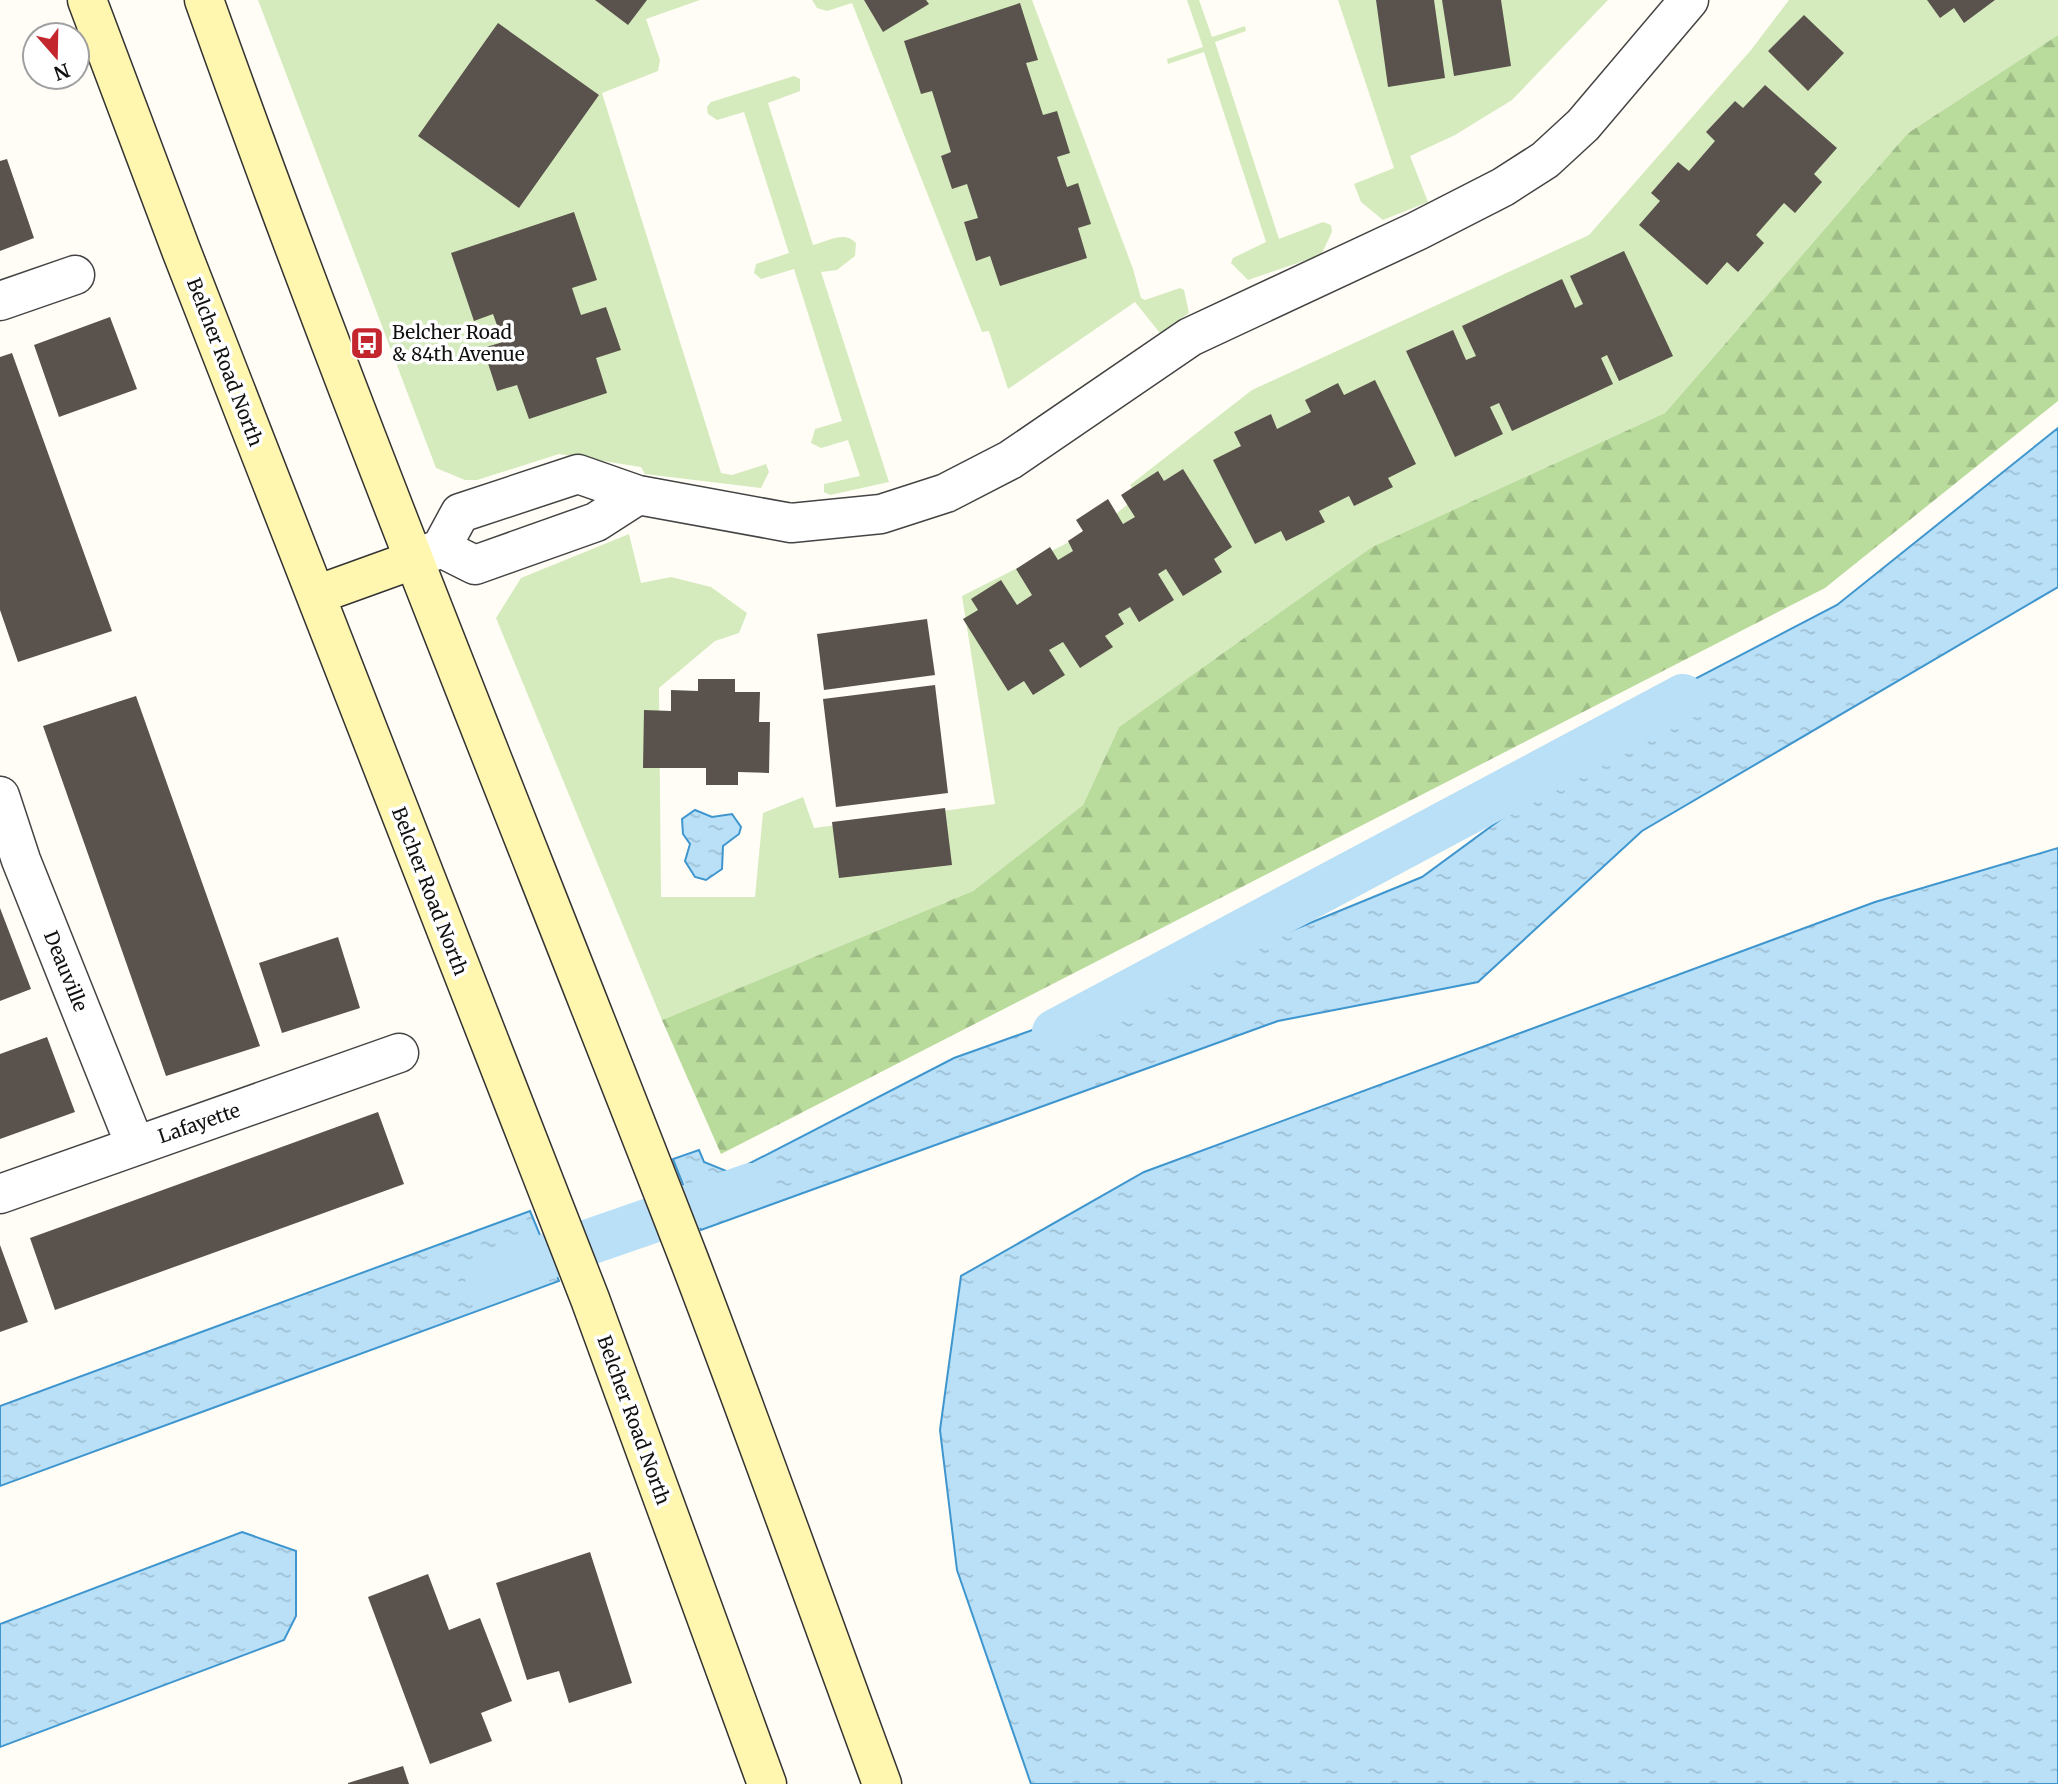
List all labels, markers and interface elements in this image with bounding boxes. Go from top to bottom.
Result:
north arrow [21,21,91,91]
text: N [51,58,73,86]
street label: Belcher Road North [182,274,268,450]
place label: Belcher Road & 84th Avenue [392,320,525,366]
bus stop icon: Belcher Road & 84th Avenue [348,324,386,362]
street label: Belcher Road North [387,803,473,979]
street label: Deauville [39,927,93,1015]
street label: Lafayette [155,1098,243,1148]
street label: Belcher Road North [592,1332,676,1508]

